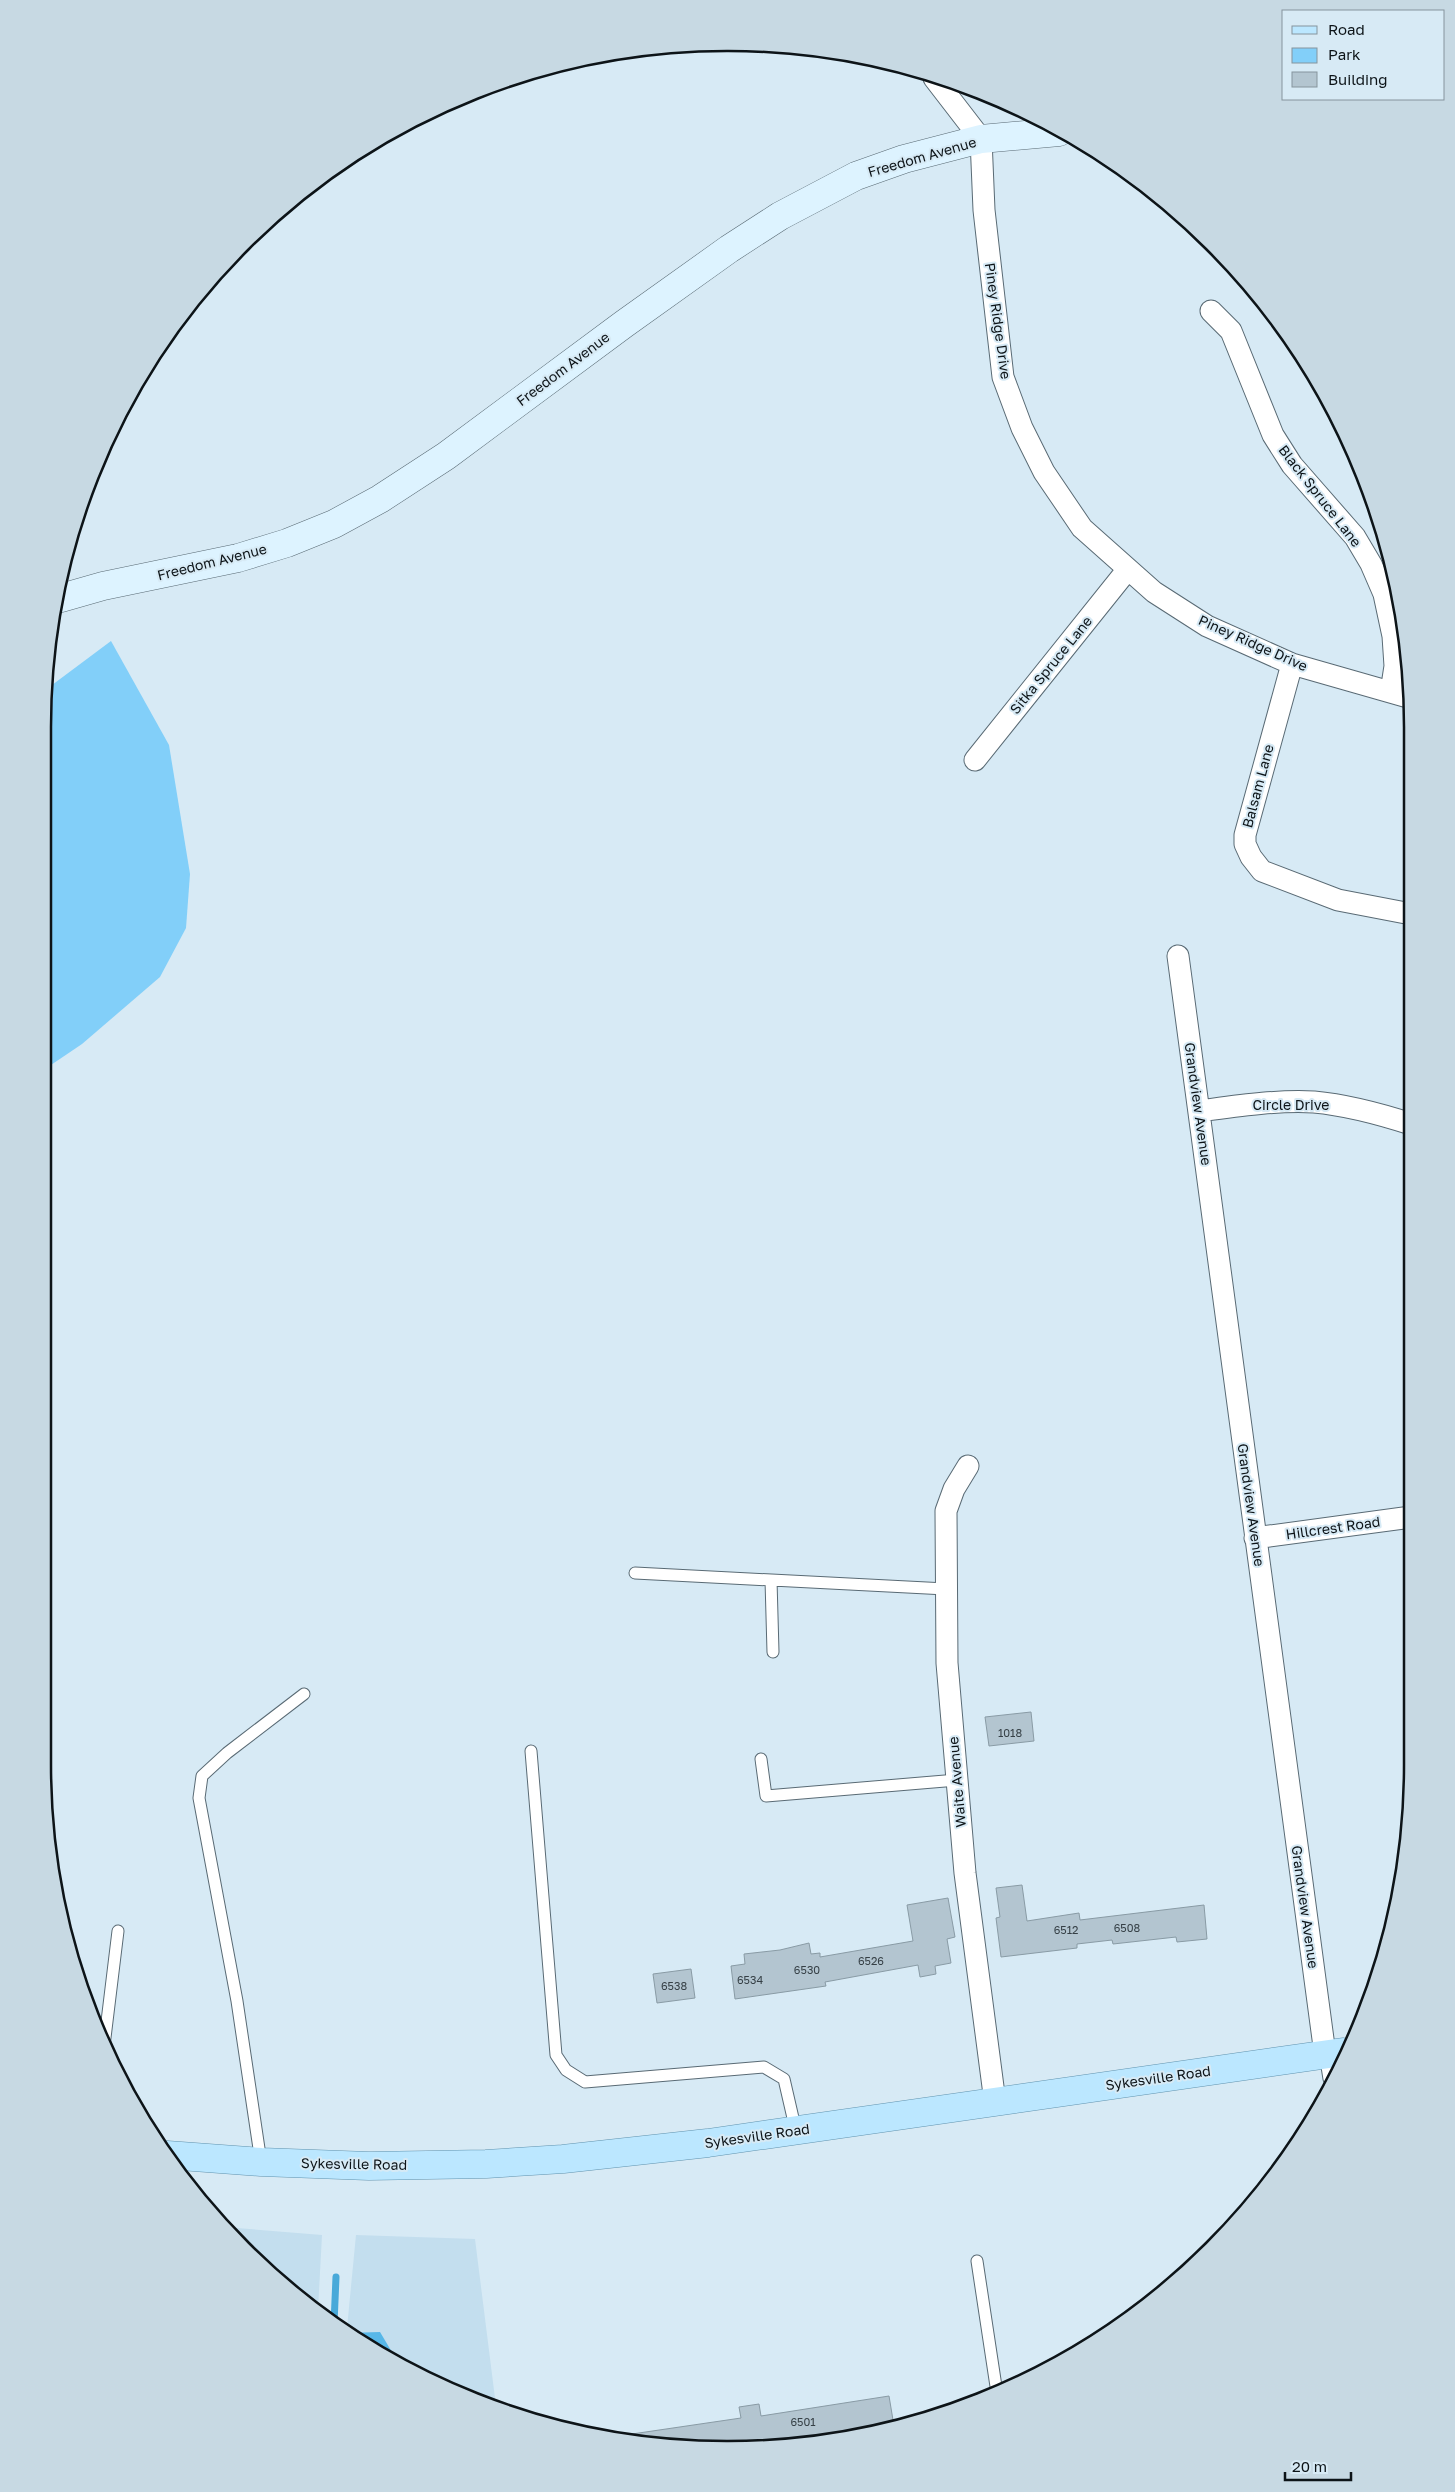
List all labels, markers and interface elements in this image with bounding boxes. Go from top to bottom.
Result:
legend [1282,10,1445,100]
text: Road [1328,20,1365,38]
text: Park [1328,45,1361,63]
text: Building [1328,70,1388,88]
street label: Freedom Avenue [866,133,978,180]
street label: Piney Ridge Drive [982,262,1015,380]
street label: Freedom Avenue [513,328,613,409]
street label: Black Spruce Lane [1275,441,1365,550]
street label: Freedom Avenue [155,540,268,583]
street label: Piney Ridge Drive [1196,611,1310,674]
street label: Sitka Spruce Lane [1006,612,1095,717]
street label: Balsam Lane [1238,742,1277,829]
street label: Grandview Avenue [1181,1041,1216,1167]
street label: Circle Drive [1253,1096,1329,1113]
street label: Grandview Avenue [1234,1442,1269,1568]
street label: Hillcrest Road [1285,1512,1381,1543]
house number: 1018 [998,1726,1022,1739]
street label: Waite Avenue [944,1736,969,1828]
street label: Grandview Avenue [1288,1844,1323,1970]
house number: 6508 [1114,1921,1141,1934]
house number: 6512 [1054,1923,1078,1936]
house number: 6526 [858,1954,884,1967]
house number: 6530 [794,1963,820,1976]
house number: 6534 [737,1973,763,1986]
house number: 6538 [661,1979,687,1992]
street label: Sykesville Road [1104,2062,1212,2093]
street label: Sykesville Road [703,2120,811,2151]
street label: Sykesville Road [301,2154,407,2173]
house number: 6501 [790,2415,816,2428]
scale bar [1285,2450,1351,2482]
text: 20 m [1292,2457,1327,2475]

